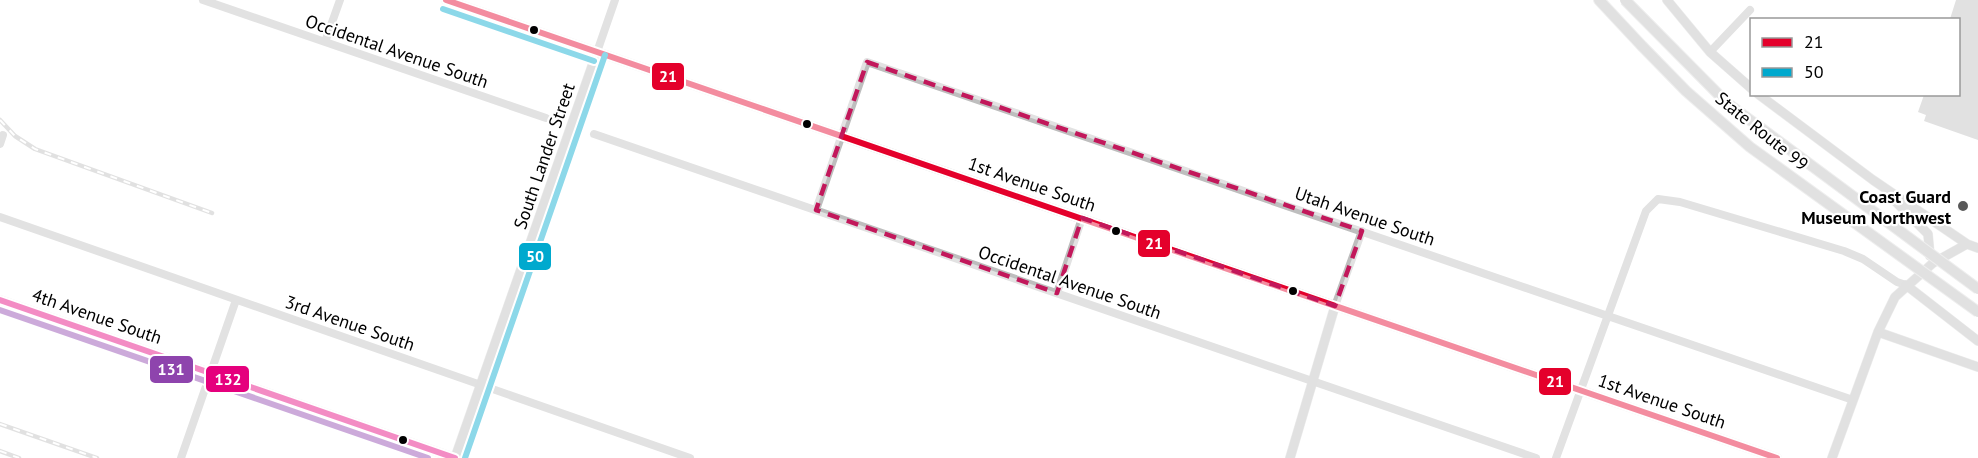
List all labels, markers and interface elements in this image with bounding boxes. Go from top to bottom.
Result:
street label: Occidental Avenue South [302,9,492,93]
legend [1750,18,1960,96]
unlabelled marker [528,24,540,36]
text: 21 [1804,30,1824,53]
text: 50 [1804,60,1824,83]
line badge: 21 [651,62,685,91]
text: 21 [659,66,677,86]
street label: South Lander Street [508,80,580,232]
street label: State Route 99 [1711,86,1813,176]
unlabelled marker [801,118,813,130]
street label: 1st Avenue South [965,151,1099,217]
street label: Utah Avenue South [1292,181,1438,251]
place label: Coast Guard Museum Northwest [1801,185,1952,229]
marker: Coast Guard Museum Northwest [1956,199,1970,213]
unlabelled marker [1110,225,1122,237]
line badge: 21 [1137,229,1171,258]
text: 21 [1145,233,1163,253]
street label: Occidental Avenue South [975,240,1165,324]
line badge: 50 [518,242,552,271]
text: 50 [526,246,544,266]
street label: 4th Avenue South [29,283,165,349]
unlabelled marker [1287,285,1299,297]
street label: 3rd Avenue South [282,290,418,356]
line badge: 131 [149,355,194,384]
text: 131 [157,359,185,379]
line badge: 132 [205,365,250,393]
line badge: 21 [1538,367,1572,396]
street label: 1st Avenue South [1595,368,1729,434]
text: 132 [214,369,242,389]
text: 21 [1546,371,1564,391]
unlabelled marker [397,434,409,446]

